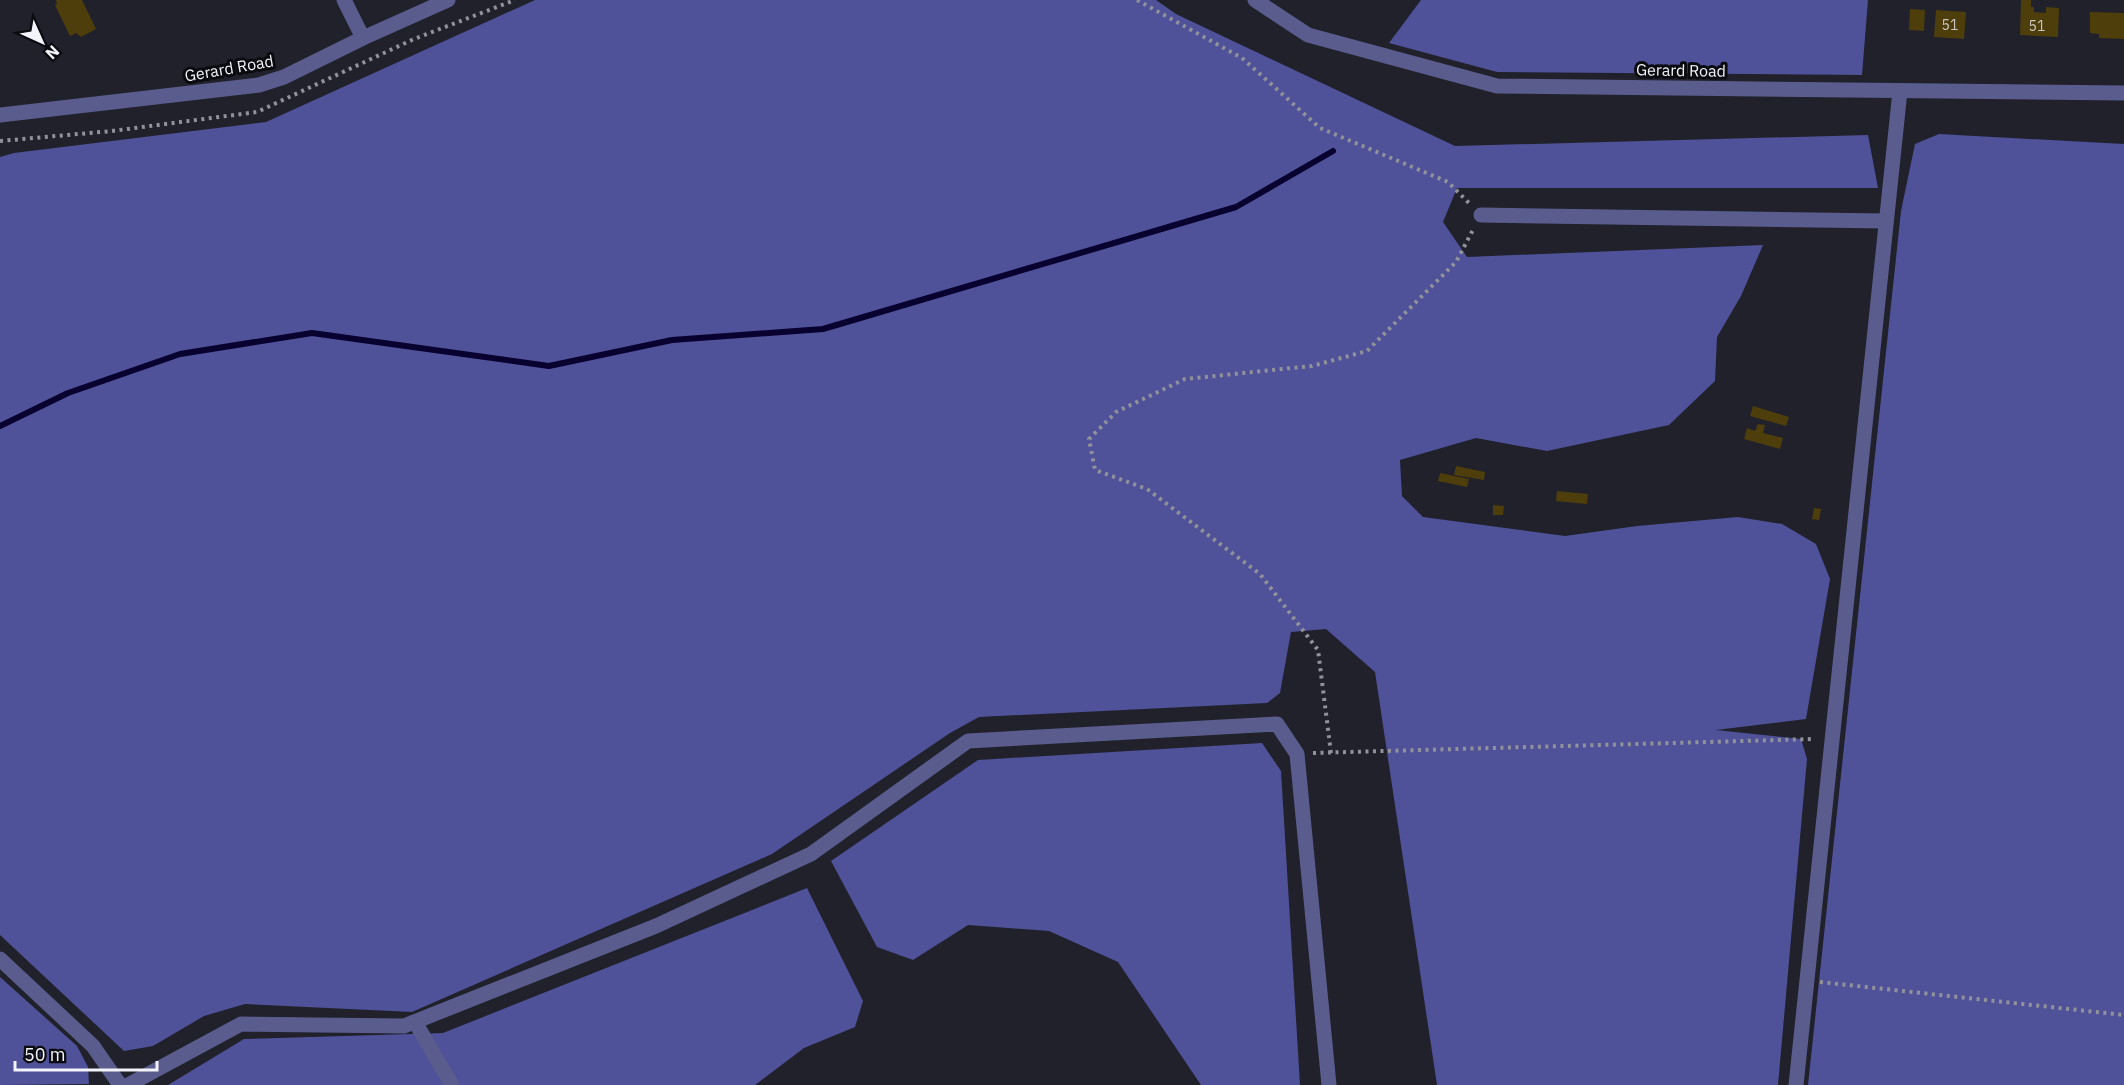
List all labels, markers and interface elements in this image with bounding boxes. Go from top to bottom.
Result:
north arrow [12,12,72,72]
house number: 51 [1942,16,1958,34]
house number: 51 [2029,17,2045,35]
text: N [41,41,64,64]
street label: Gerard Road [183,50,275,86]
street label: Gerard Road [1636,59,1726,81]
scale bar [15,1034,158,1072]
text: 50 m [24,1043,66,1066]

